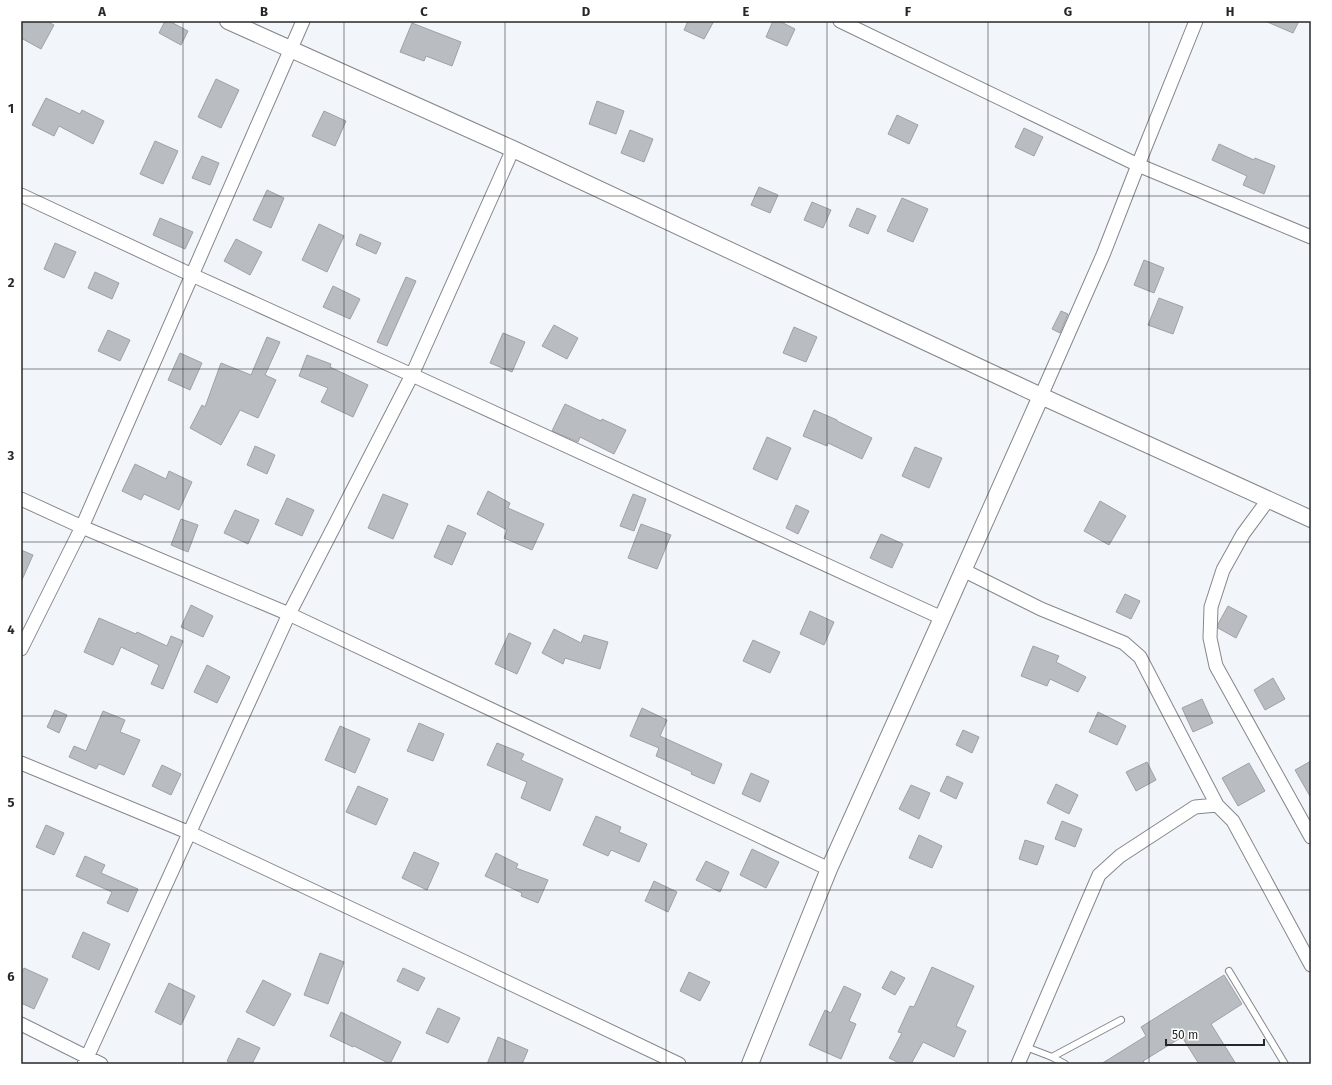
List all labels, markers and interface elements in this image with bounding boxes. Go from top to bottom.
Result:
text: A [97,4,106,19]
text: B [260,4,268,19]
text: C [420,4,428,19]
text: D [582,4,591,19]
text: E [743,4,750,19]
text: F [905,4,912,19]
text: G [1064,4,1072,19]
text: H [1226,4,1234,19]
text: 1 [8,101,14,116]
text: 2 [8,275,15,290]
text: 3 [7,448,15,463]
text: 4 [7,622,15,637]
text: 5 [8,795,15,810]
text: 6 [7,969,15,984]
scale bar [1166,1021,1264,1047]
text: 50 m [1172,1028,1198,1042]

